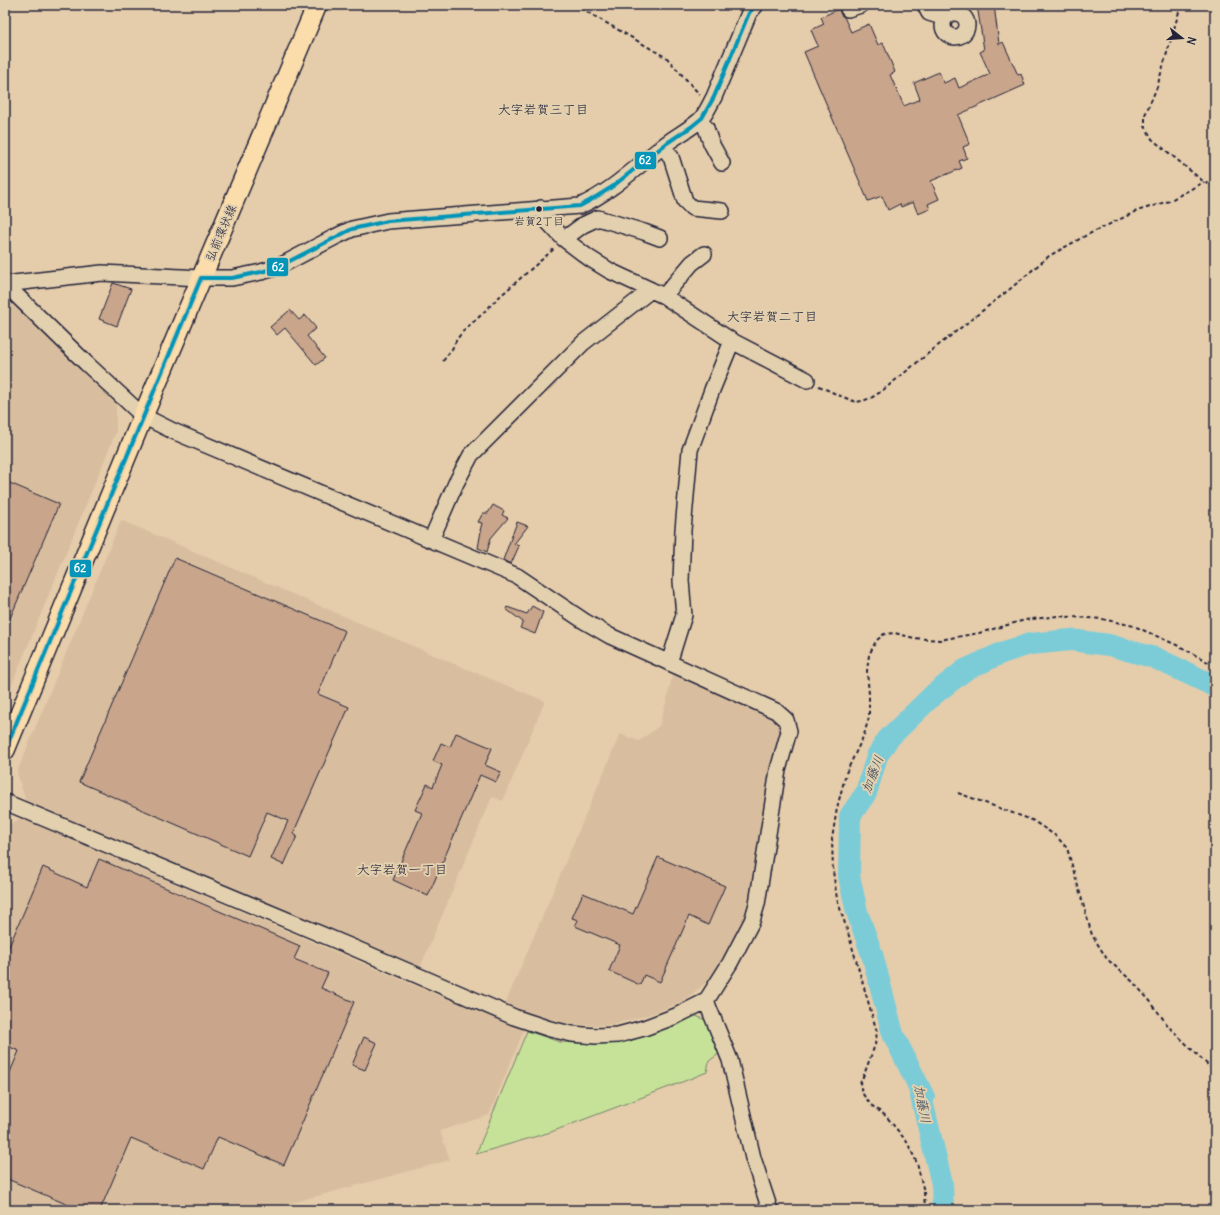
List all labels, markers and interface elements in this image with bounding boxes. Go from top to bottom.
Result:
north arrow [1162,18,1202,58]
text: N [1184,35,1199,47]
district label: 大字岩賀三丁目 [497,101,589,118]
line badge: 62 [634,151,657,170]
text: 62 [639,153,651,167]
street label: 弘前環状線 [202,202,239,263]
marker: 岩賀2丁目 [534,204,544,214]
place label: 岩賀2丁目 [514,214,564,228]
line badge: 62 [266,257,289,277]
text: 62 [272,260,284,274]
district label: 大字岩賀二丁目 [726,308,818,325]
line badge: 62 [69,559,92,578]
text: 62 [74,561,86,575]
water label: 加藤川 [858,753,887,795]
district label: 大字岩賀一丁目 [356,861,448,878]
water label: 加藤川 [910,1083,935,1125]

